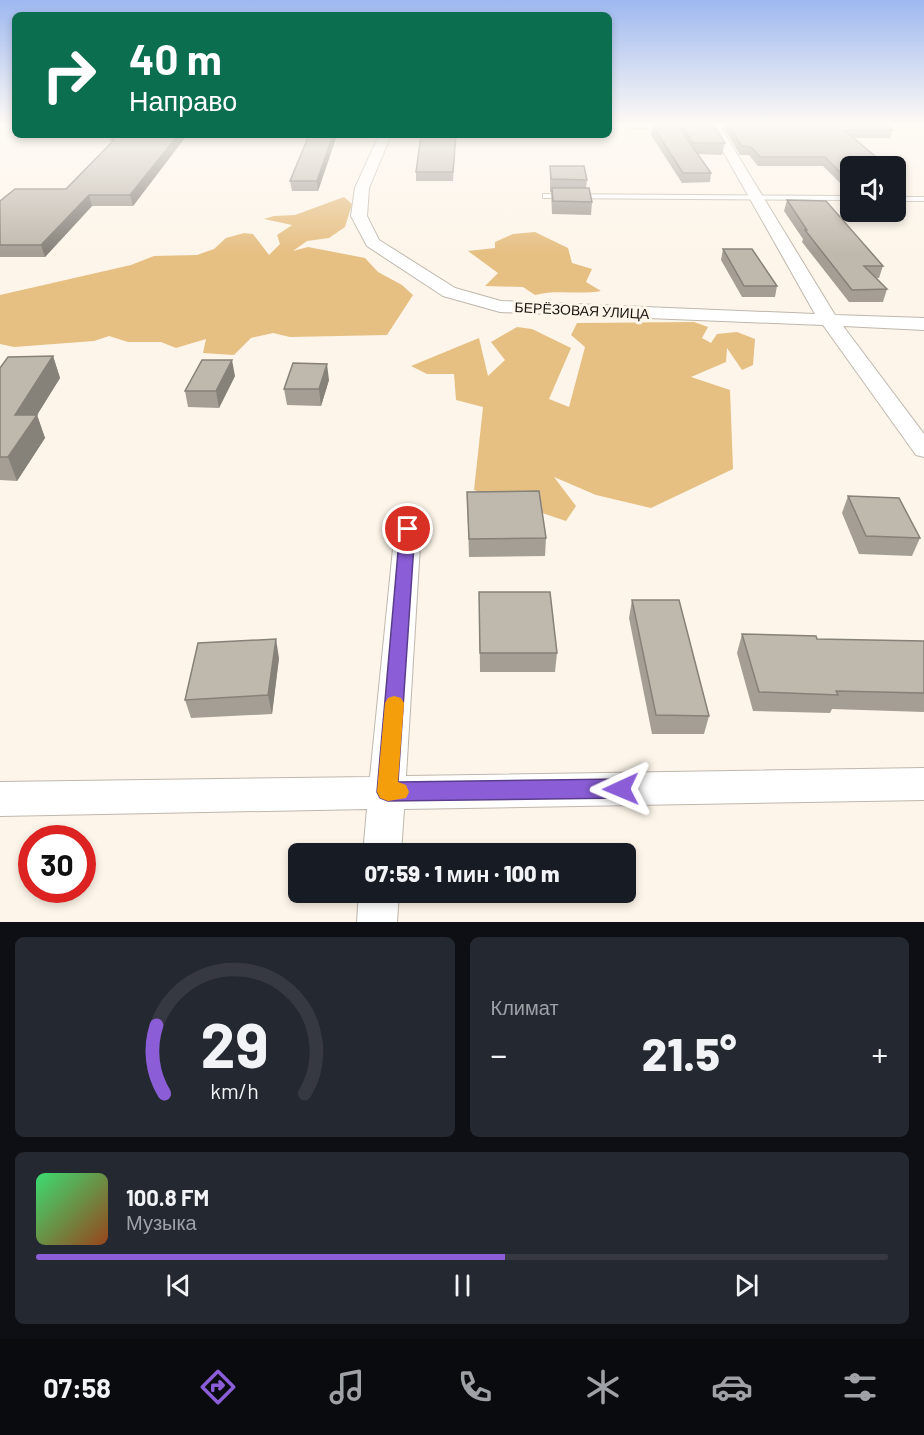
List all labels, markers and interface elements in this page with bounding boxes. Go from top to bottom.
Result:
text: 40 m [129,33,222,83]
icon: right [30,36,108,114]
text: Направо [129,84,237,116]
map controls [840,156,906,222]
button: sound [840,156,906,222]
street label: БЕРЁЗОВАЯ УЛИЦА [514,298,650,322]
pin [382,503,433,554]
icon: arrive [391,512,424,545]
position arrow [589,757,653,821]
speed limit sign: 30 [18,825,96,903]
text: 07:59 · 1 мин · 100 m [364,860,560,886]
text: Климат [491,995,559,1019]
text: 29 [201,1006,269,1080]
text: 21.5° [642,1026,737,1080]
text: − [491,1034,507,1074]
text: + [872,1034,888,1074]
text: km/h [210,1078,259,1103]
text: 100.8 FM [126,1184,209,1210]
text: Музыка [126,1210,197,1234]
icon: previous [162,1269,195,1302]
icon: pause [446,1269,479,1302]
icon: next [730,1269,763,1302]
icon: directions [197,1366,239,1408]
icon: music [326,1366,368,1408]
icon: phone [454,1366,496,1408]
icon: climate [582,1366,624,1408]
icon: car [711,1366,753,1408]
icon: filters [839,1366,881,1408]
text: 07:58 [43,1371,111,1403]

